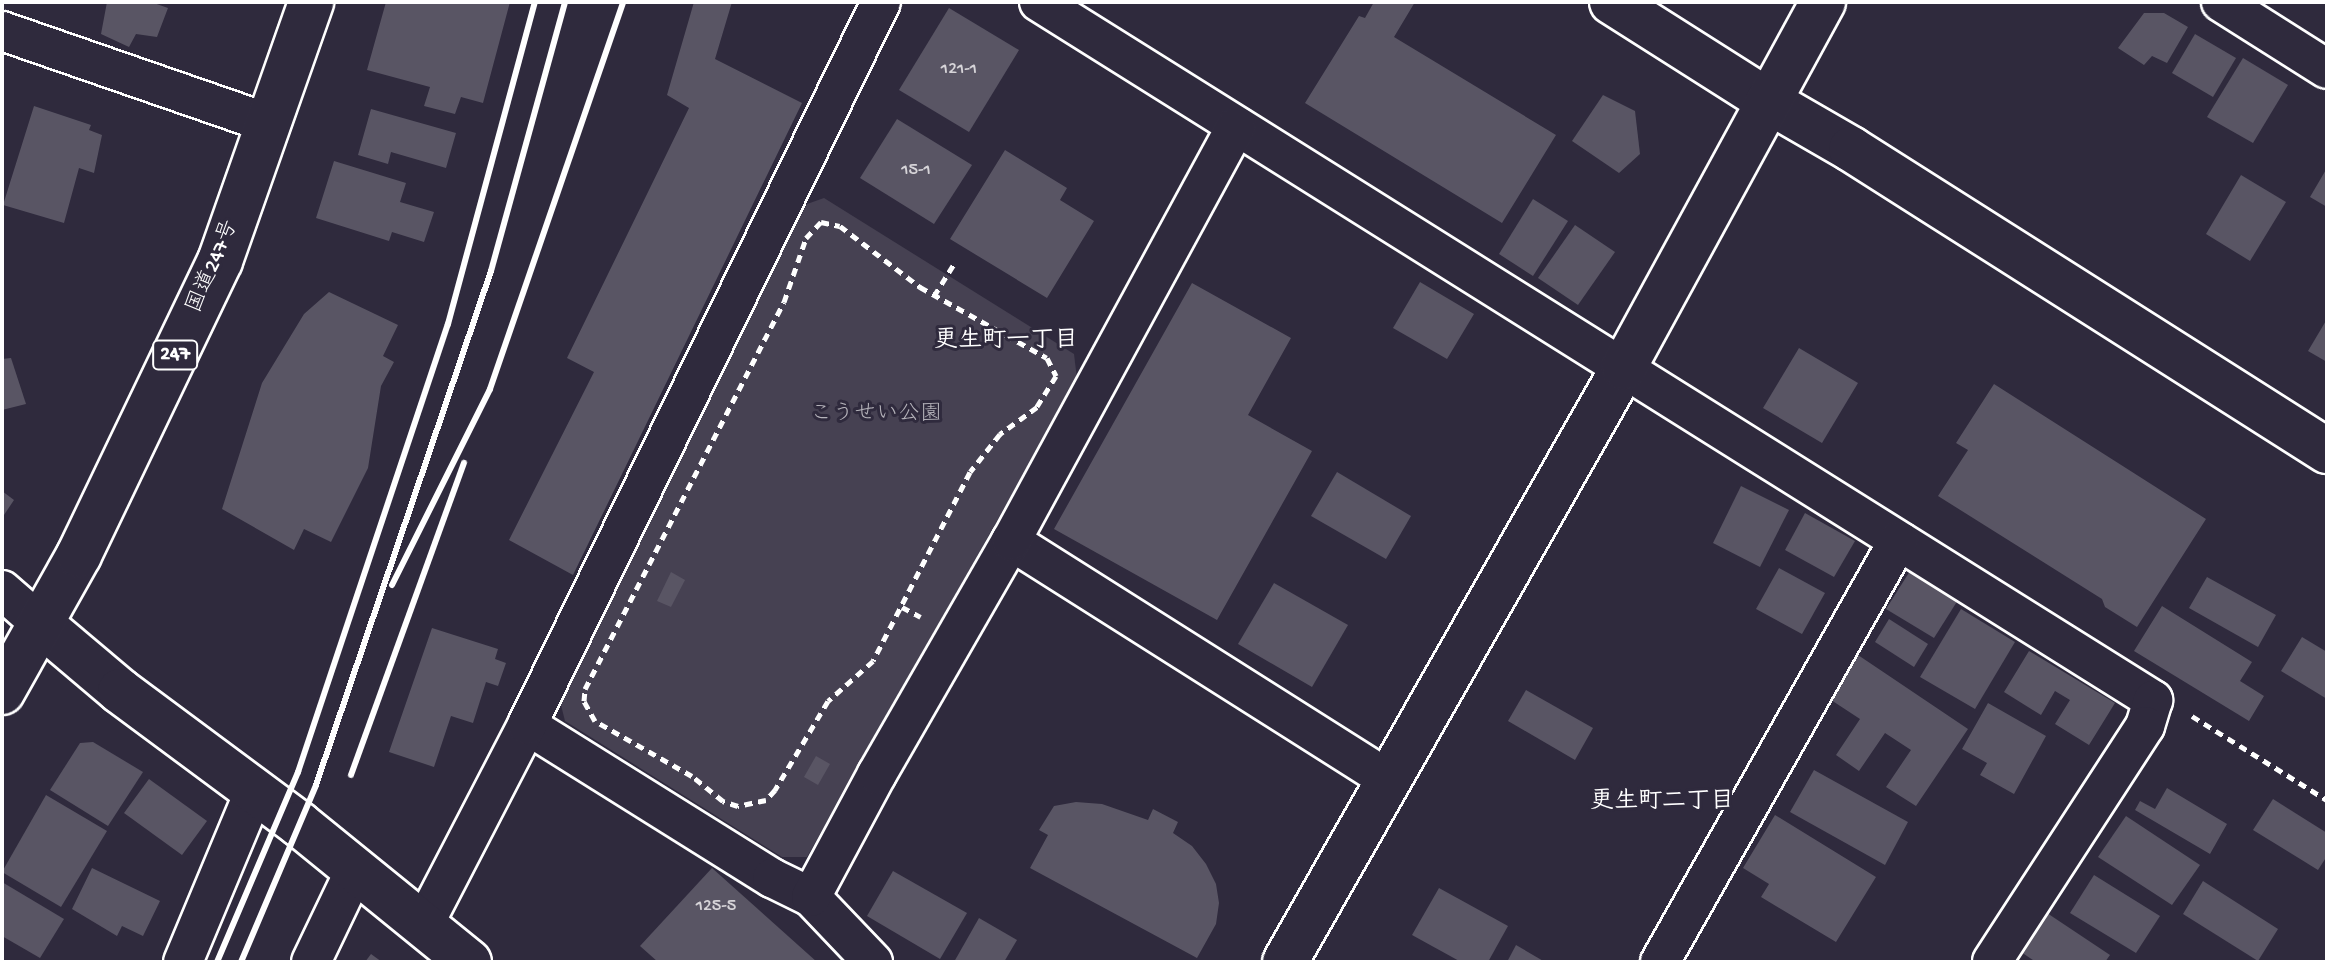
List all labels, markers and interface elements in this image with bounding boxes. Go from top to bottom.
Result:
house number: 121-1 [941,59,977,81]
house number: 15-1 [901,160,931,182]
street label: 国道247号 [183,216,245,318]
district label: 更生町一丁目 [934,328,1078,356]
road number: 247 [151,339,199,371]
park label: こうせい公園 [810,403,942,429]
district label: 更生町二丁目 [1590,789,1734,817]
house number: 125-5 [696,896,736,918]

